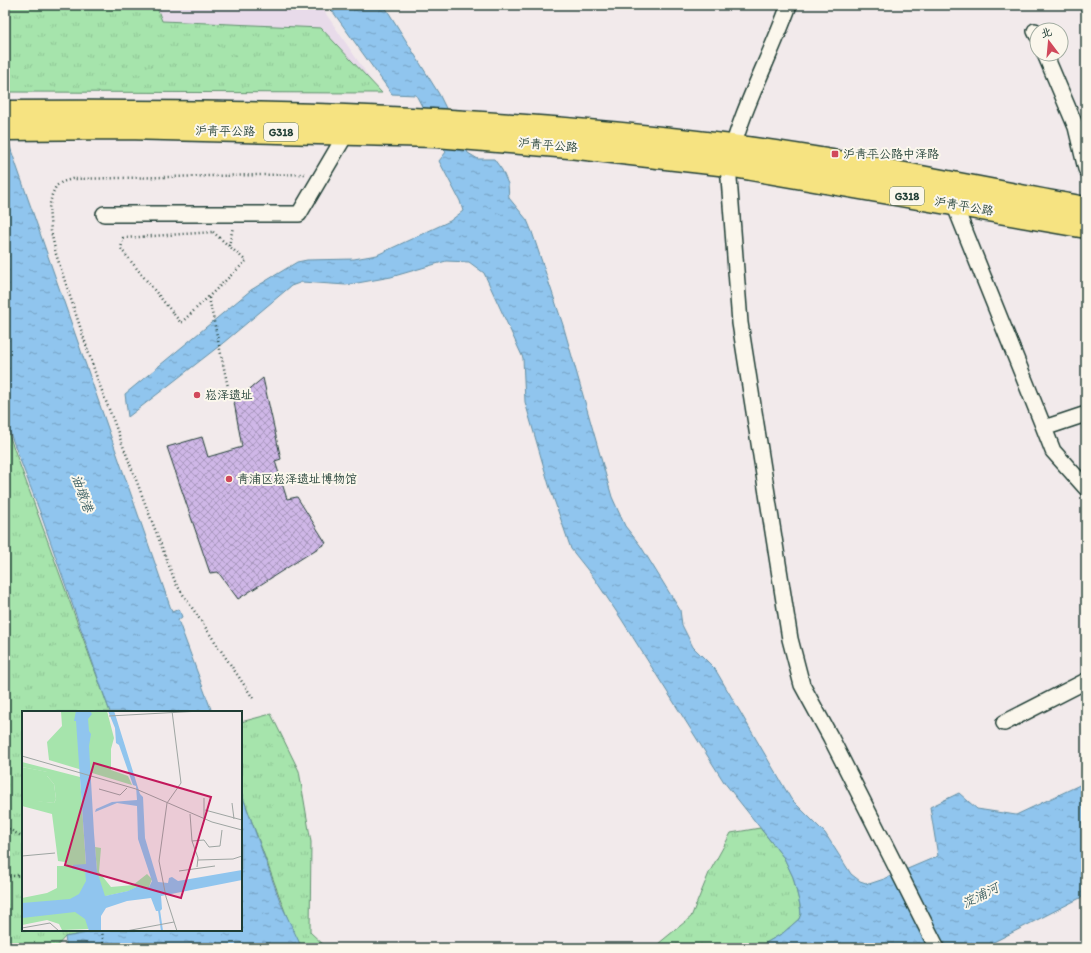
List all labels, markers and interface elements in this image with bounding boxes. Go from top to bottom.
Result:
north arrow [1029,22,1069,62]
text: 北 [1039,25,1053,41]
street label: 沪青平公路 [195,123,255,139]
road number: G318 [264,123,298,141]
street label: 沪青平公路 [517,135,579,155]
place label: 沪青平公路中泽路 [843,147,939,161]
marker: 沪青平公路中泽路 [830,149,840,159]
road number: G318 [890,187,924,205]
street label: 沪青平公路 [933,194,995,218]
place label: 崧泽遗址 [205,388,253,402]
marker: 崧泽遗址 [192,390,202,400]
water label: 油墩港 [69,472,97,516]
place label: 青浦区崧泽遗址博物馆 [237,472,357,486]
marker: 青浦区崧泽遗址博物馆 [224,474,234,484]
inset map [22,711,242,931]
water label: 淀浦河 [959,879,1003,911]

